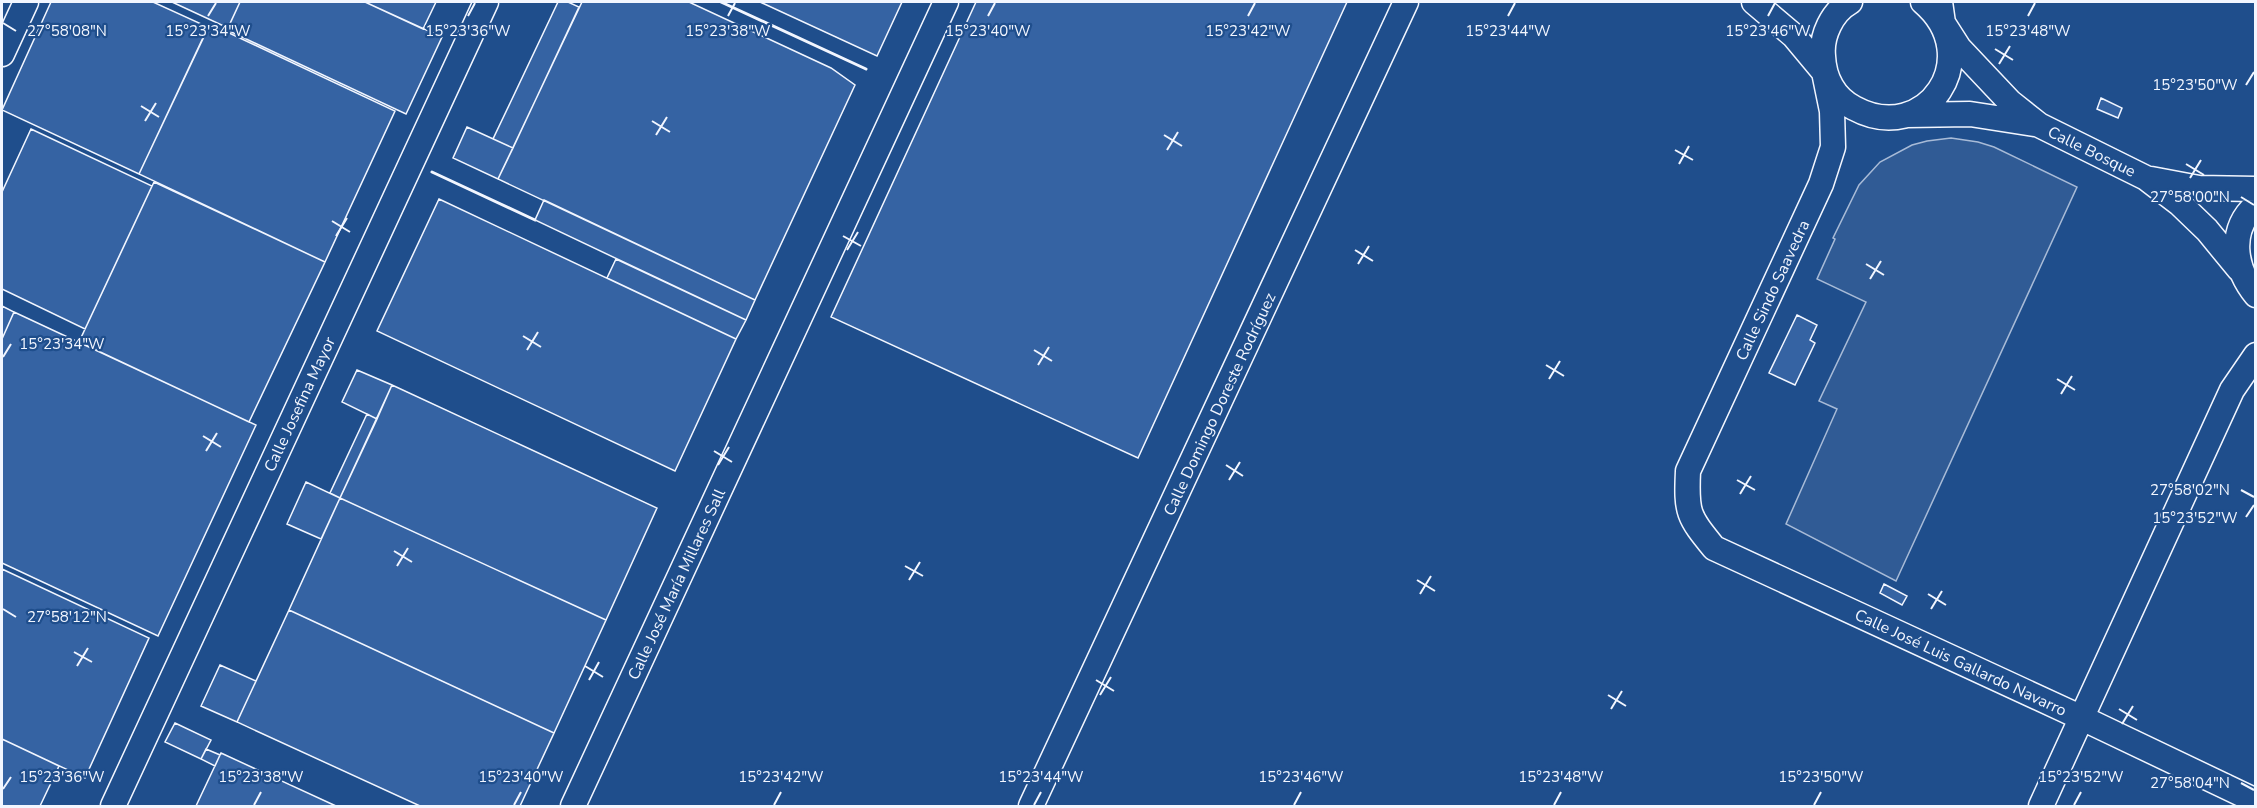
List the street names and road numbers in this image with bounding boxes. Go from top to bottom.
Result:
street label: Calle Bosque [2044,121,2139,183]
street label: Calle Sindo Saavedra [1731,217,1815,364]
street label: Calle Domingo Doreste Rodríguez [1158,289,1281,520]
street label: Calle Josefina Mayor [259,333,341,476]
street label: Calle José María Millares Sall [623,485,731,684]
street label: Calle José Luis Gallardo Navarro [1851,604,2070,722]

